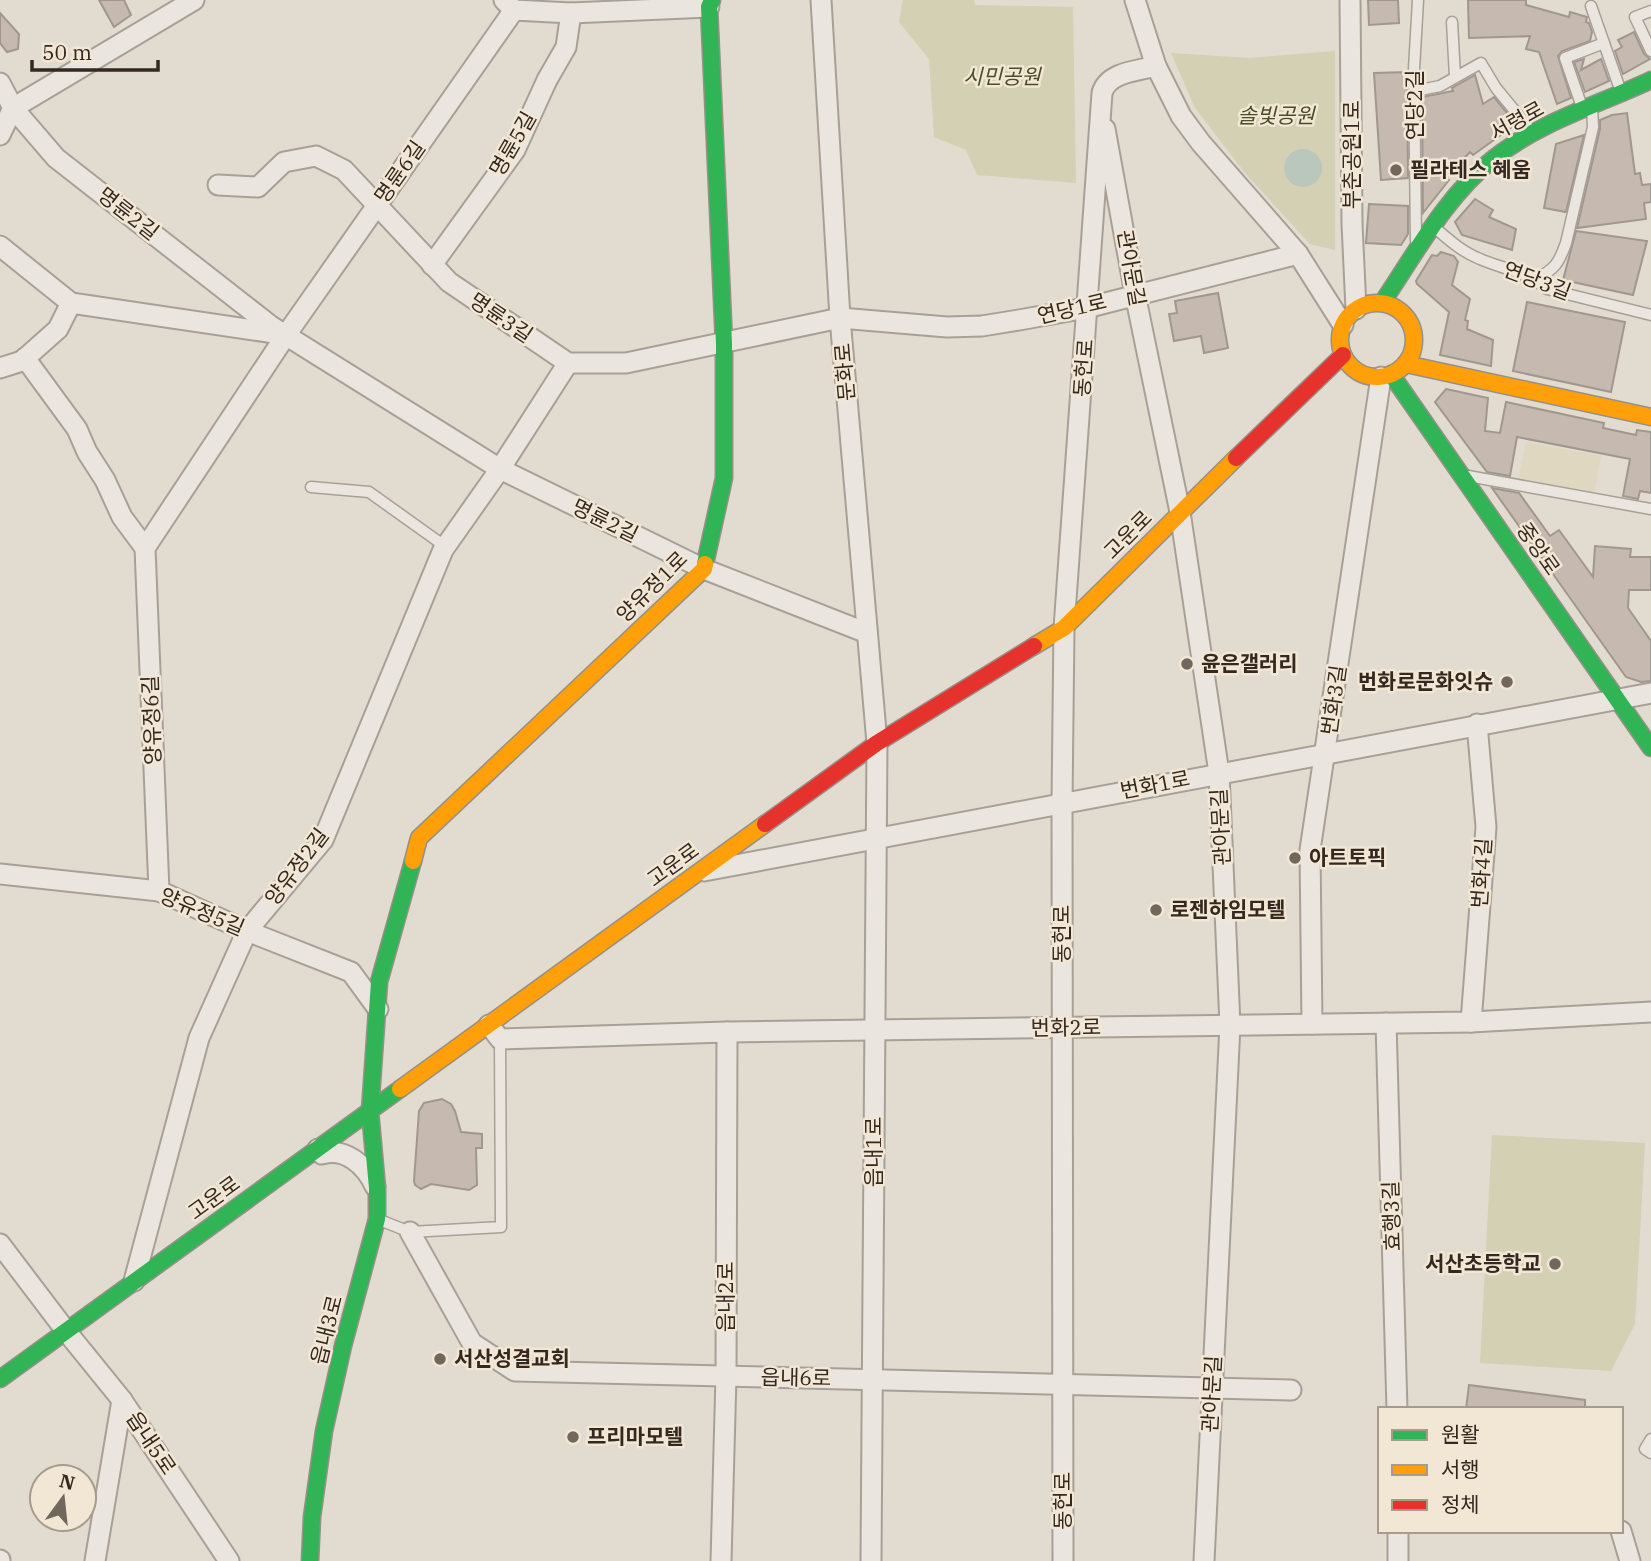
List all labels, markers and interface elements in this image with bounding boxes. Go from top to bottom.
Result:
scale bar [32,28,158,72]
text: 50 m [42,38,92,66]
park label: 시민공원 [963,62,1042,90]
street label: 연당2길 [1400,70,1428,140]
street label: 서령로 [1484,94,1549,146]
street label: 부춘공원1로 [1337,100,1365,210]
park label: 솔빛공원 [1237,101,1316,129]
street label: 명륜5길 [482,106,542,181]
street label: 명륜6길 [367,134,431,208]
place label: 필라테스 혜움 [1410,155,1531,183]
marker: 필라테스 혜움 [1388,162,1404,178]
street label: 명륜2길 [92,180,165,246]
street label: 관아문길 [1111,227,1152,308]
street label: 연당3길 [1499,254,1575,306]
street label: 명륜3길 [464,286,539,349]
street label: 연당1로 [1034,286,1109,330]
street label: 동헌로 [1067,338,1099,398]
street label: 문화로 [828,342,860,402]
street label: 명륜2길 [568,492,643,548]
street label: 고운로 [1097,504,1158,565]
street label: 중앙로 [1511,517,1567,580]
street label: 양유정1로 [610,545,693,628]
place label: 윤은갤러리 [1201,649,1298,677]
marker: 윤은갤러리 [1179,656,1195,672]
street label: 번화3길 [1314,663,1352,737]
place label: 번화로문화잇슈 [1358,667,1493,695]
marker: 번화로문화잇슈 [1499,674,1515,690]
street label: 양유정6길 [135,675,167,765]
street label: 번화1로 [1118,764,1192,804]
street label: 관아문길 [1204,788,1236,866]
street label: 양유정2길 [258,822,334,911]
street label: 고운로 [641,836,704,893]
street label: 번화4길 [1465,837,1497,909]
place label: 아트토픽 [1309,843,1386,871]
marker: 아트토픽 [1287,850,1303,866]
street label: 양유정5길 [156,881,249,942]
place label: 로젠하임모텔 [1170,895,1286,923]
marker: 로젠하임모텔 [1148,902,1164,918]
street label: 동헌로 [1047,905,1075,963]
street label: 번화2로 [1030,1012,1102,1042]
street label: 읍내1로 [859,1117,887,1187]
street label: 고운로 [182,1169,245,1226]
street label: 효행3길 [1376,1180,1406,1252]
place label: 서산초등학교 [1425,1249,1541,1277]
marker: 서산초등학교 [1547,1256,1563,1272]
street label: 읍내2로 [711,1262,739,1332]
street label: 읍내3로 [304,1292,348,1367]
place label: 서산성결교회 [454,1344,570,1372]
marker: 서산성결교회 [432,1351,448,1367]
street label: 관아문길 [1195,1355,1227,1433]
street label: 읍내6로 [760,1362,832,1392]
street label: 읍내5로 [120,1405,183,1480]
legend [1378,1407,1623,1533]
text: 원활 [1441,1420,1480,1448]
place label: 프리마모텔 [587,1422,684,1450]
marker: 프리마모텔 [565,1429,581,1445]
text: 서행 [1441,1455,1480,1483]
north arrow [28,1463,98,1533]
text: N [57,1468,78,1495]
street label: 동헌로 [1048,1472,1076,1530]
text: 정체 [1441,1490,1480,1518]

